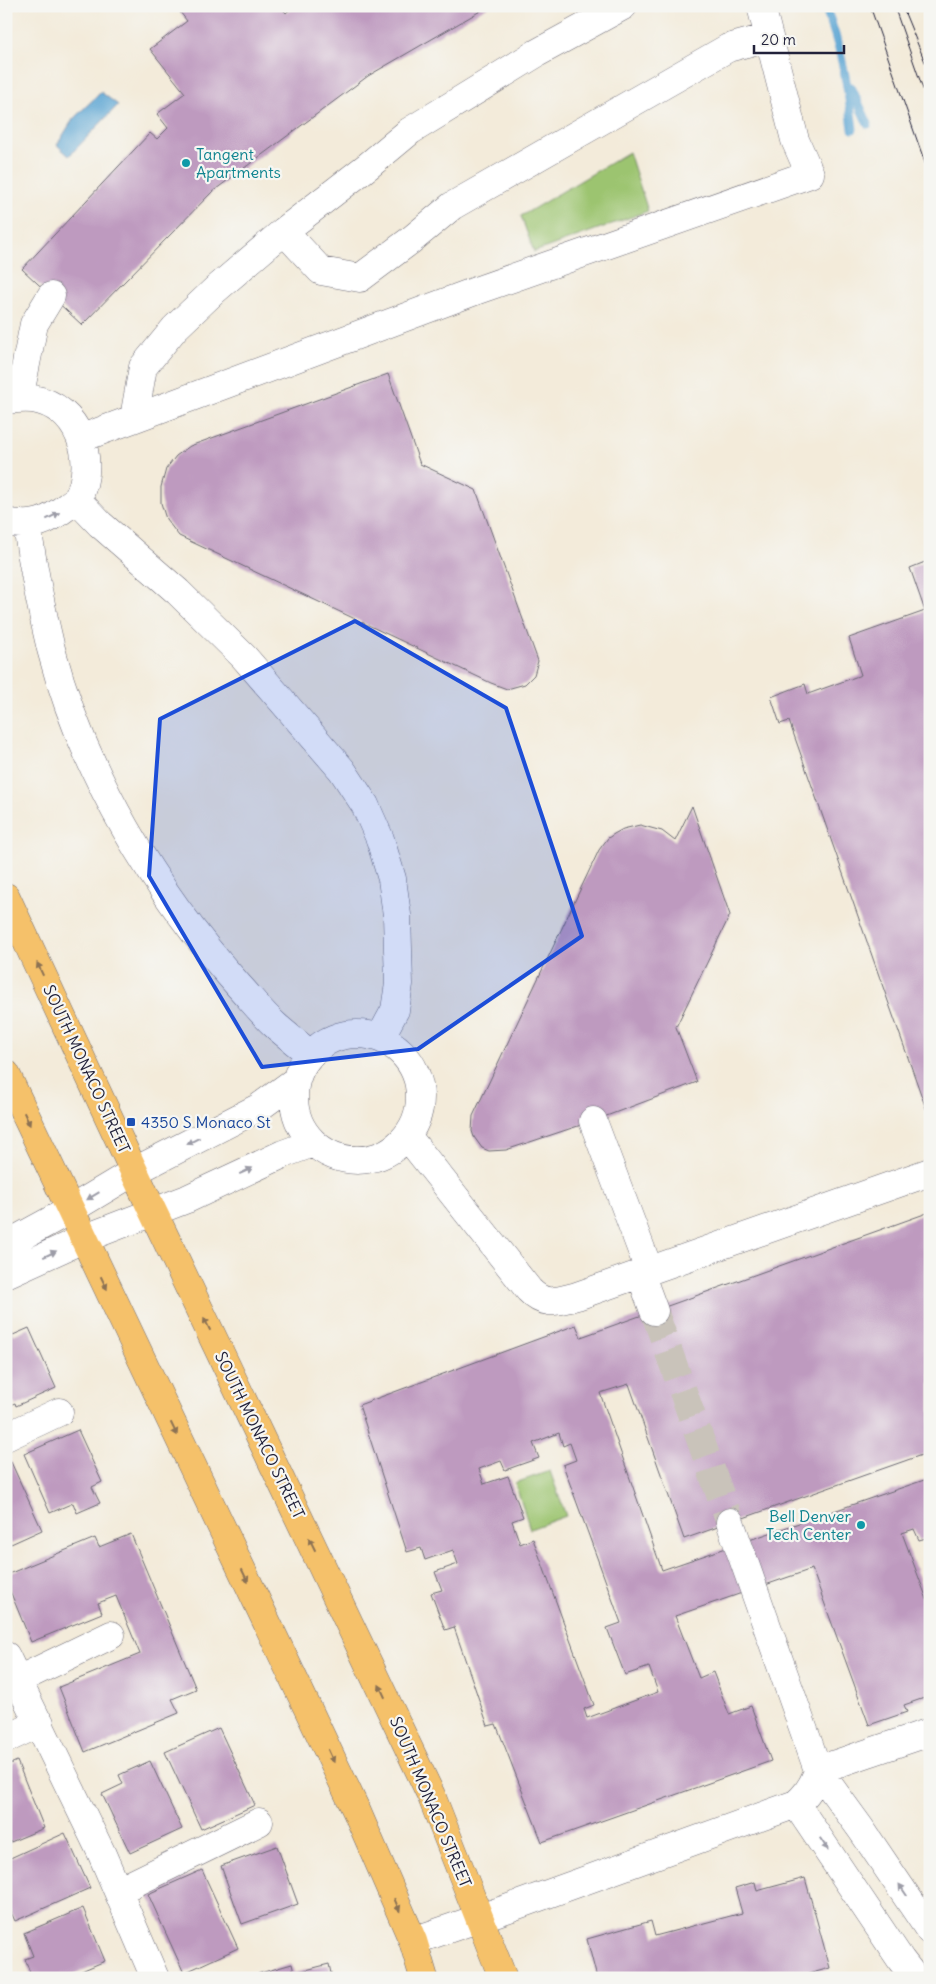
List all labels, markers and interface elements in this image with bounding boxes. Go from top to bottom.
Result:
scale bar [754,22,844,54]
text: 20 m [761,30,796,49]
place label: Tangent Apartments [196,144,281,182]
marker: Tangent Apartments [180,157,192,169]
one-way arrow [45,512,60,520]
one-way arrow [36,962,44,976]
street label: SOUTH MONACO STREET [39,982,135,1156]
one-way arrow [23,1111,31,1126]
place label: 4350 S Monaco St [141,1112,271,1132]
marker: 4350 S Monaco St [125,1116,137,1128]
one-way arrow [186,1137,200,1145]
one-way arrow [239,1167,253,1175]
one-way arrow [87,1192,100,1201]
one-way arrow [43,1250,58,1258]
one-way arrow [100,1276,108,1290]
one-way arrow [202,1317,210,1331]
street label: SOUTH MONACO STREET [211,1348,309,1522]
one-way arrow [171,1422,179,1436]
place label: Bell Denver Tech Center [766,1506,851,1544]
marker: Bell Denver Tech Center [855,1519,867,1531]
one-way arrow [308,1537,316,1551]
one-way arrow [241,1569,249,1583]
one-way arrow [378,1684,386,1698]
street label: SOUTH MONACO STREET [386,1714,476,1890]
one-way arrow [327,1749,335,1763]
one-way arrow [819,1838,829,1851]
one-way arrow [898,1884,907,1897]
one-way arrow [393,1897,401,1912]

